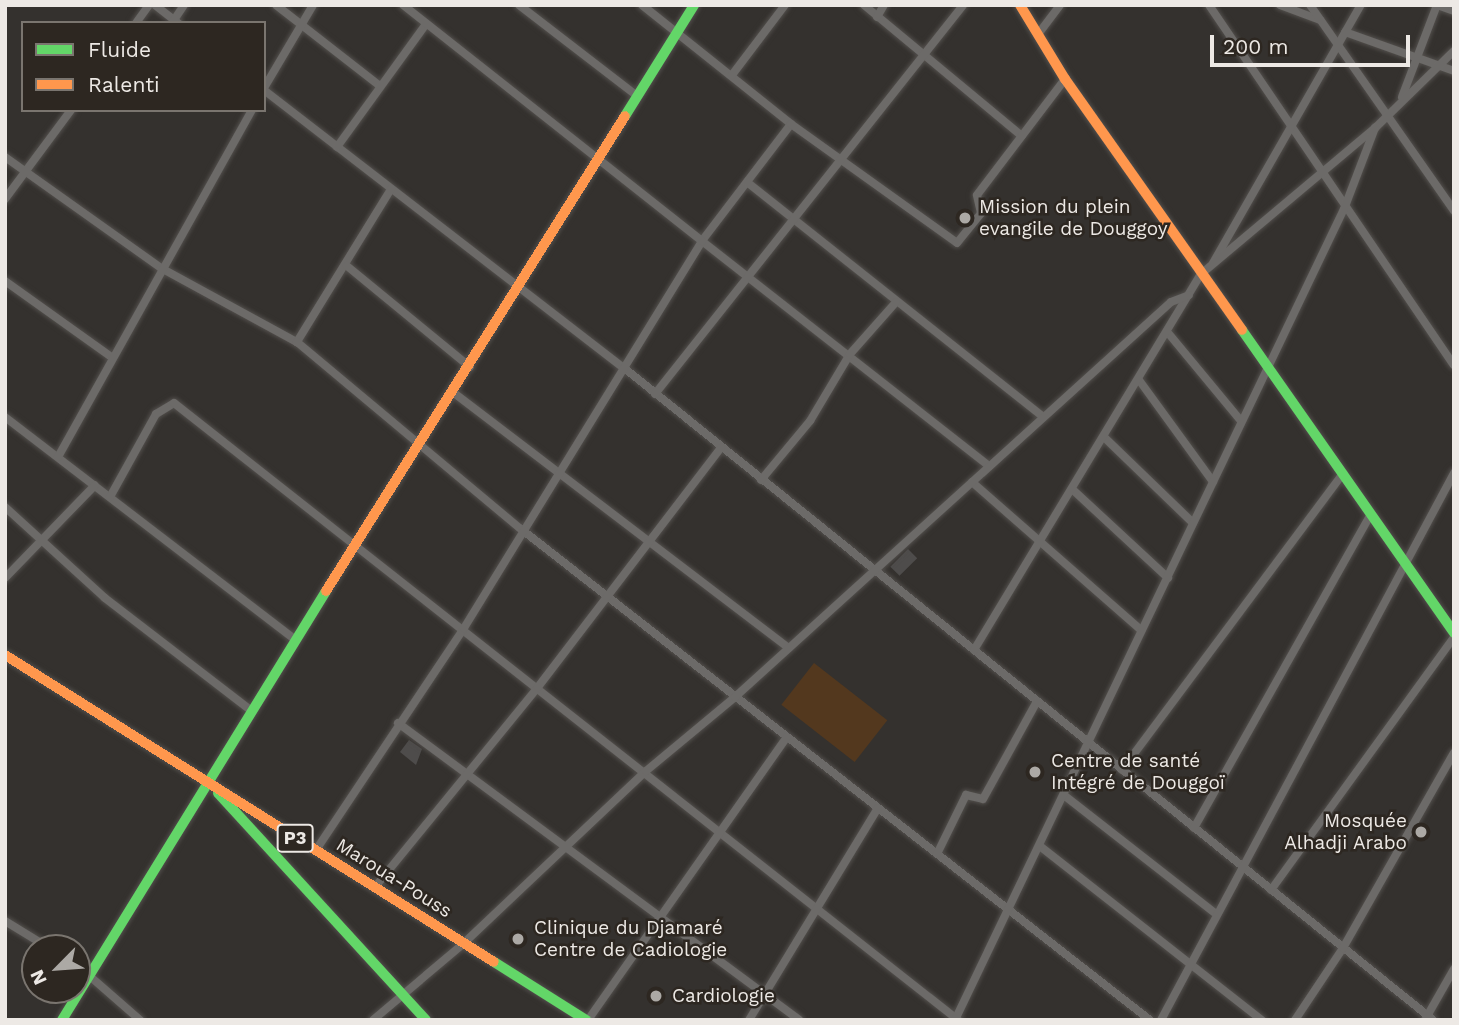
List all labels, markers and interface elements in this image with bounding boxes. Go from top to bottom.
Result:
legend [21,21,266,112]
scale bar [1214,21,1414,65]
text: 200 m [1223,34,1289,59]
text: Fluide [88,37,151,62]
text: Ralenti [88,72,160,97]
place label: Mission du plein evangile de Douggoy [979,196,1168,240]
marker: Mission du plein evangile de Douggoy [957,210,973,226]
place label: Centre de santé Intégré de Douggoï [1051,750,1225,794]
marker: Centre de santé Intégré de Douggoï [1025,762,1045,782]
place label: Mosquée Alhadji Arabo [1284,810,1407,854]
road number: P3 [276,824,314,852]
marker: Mosquée Alhadji Arabo [1413,824,1429,840]
street label: Maroua-Pouss [332,833,456,923]
place label: Clinique du Djamaré Centre de Cadiologie [534,917,727,961]
marker: Clinique du Djamaré Centre de Cadiologie [508,929,528,949]
north arrow [21,934,91,1004]
text: N [25,966,52,988]
place label: Cardiologie [672,985,775,1007]
marker: Cardiologie [646,986,666,1006]

